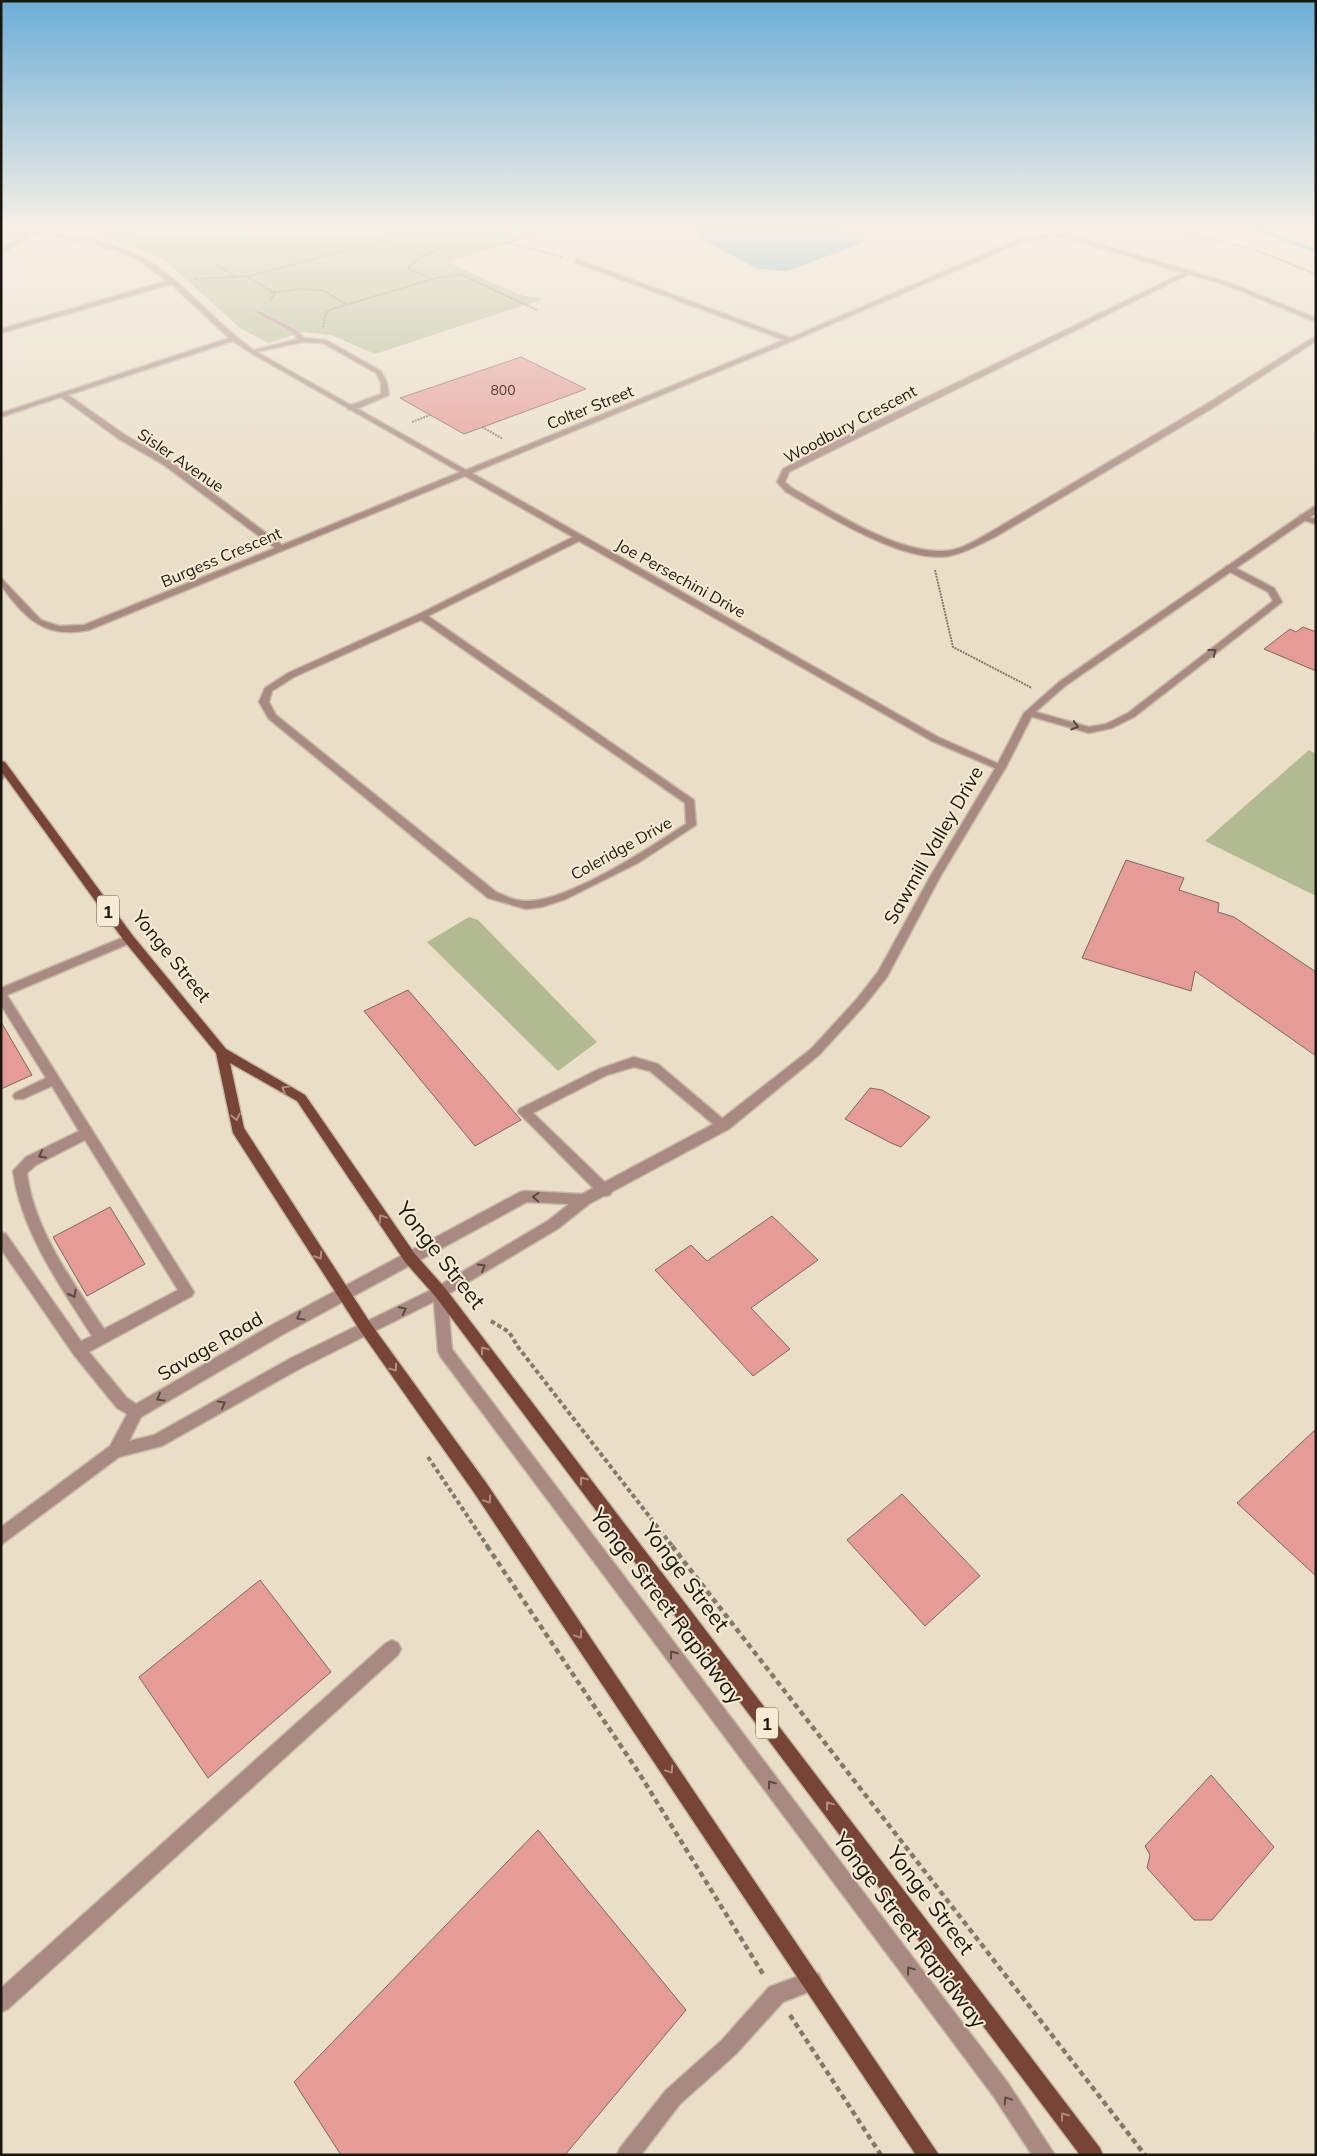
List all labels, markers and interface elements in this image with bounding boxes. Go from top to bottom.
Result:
street label: Colter Street [544,380,637,433]
street label: Woodbury Crescent [780,380,920,467]
house number: 800 [490,381,516,399]
street label: Sisler Avenue [134,424,228,496]
street label: Burgess Crescent [158,522,285,591]
street label: Joe Persechini Drive [613,534,749,622]
one-way arrow [1207,649,1216,657]
one-way arrow [1071,720,1080,731]
street label: Sawmill Valley Drive [878,762,988,928]
street label: Coleridge Drive [567,812,675,884]
road number: 1 [97,896,119,926]
street label: Yonge Street [127,904,217,1007]
one-way arrow [282,1086,291,1096]
one-way arrow [230,1113,241,1122]
one-way arrow [38,1149,47,1159]
one-way arrow [531,1192,539,1203]
street label: Yonge Street [390,1195,492,1315]
one-way arrow [379,1214,388,1224]
one-way arrow [313,1250,323,1259]
one-way arrow [477,1263,486,1273]
one-way arrow [67,1288,77,1297]
street label: Savage Road [153,1306,267,1386]
one-way arrow [398,1306,407,1316]
one-way arrow [297,1311,306,1321]
one-way arrow [482,1347,490,1356]
one-way arrow [388,1362,397,1372]
one-way arrow [156,1392,165,1402]
one-way arrow [217,1400,226,1410]
one-way arrow [580,1477,588,1486]
one-way arrow [482,1495,491,1504]
street label: Yonge Street Rapidway [584,1502,750,1710]
street label: Yonge Street [635,1516,736,1637]
one-way arrow [573,1629,582,1639]
one-way arrow [670,1650,679,1660]
road number: 1 [756,1708,778,1739]
one-way arrow [664,1764,673,1774]
one-way arrow [768,1781,776,1790]
one-way arrow [826,1802,834,1811]
street label: Yonge Street Rapidway [827,1826,993,2034]
street label: Yonge Street [880,1839,981,1960]
one-way arrow [908,1967,916,1976]
one-way arrow [1004,2096,1014,2105]
one-way arrow [1061,2112,1070,2122]

